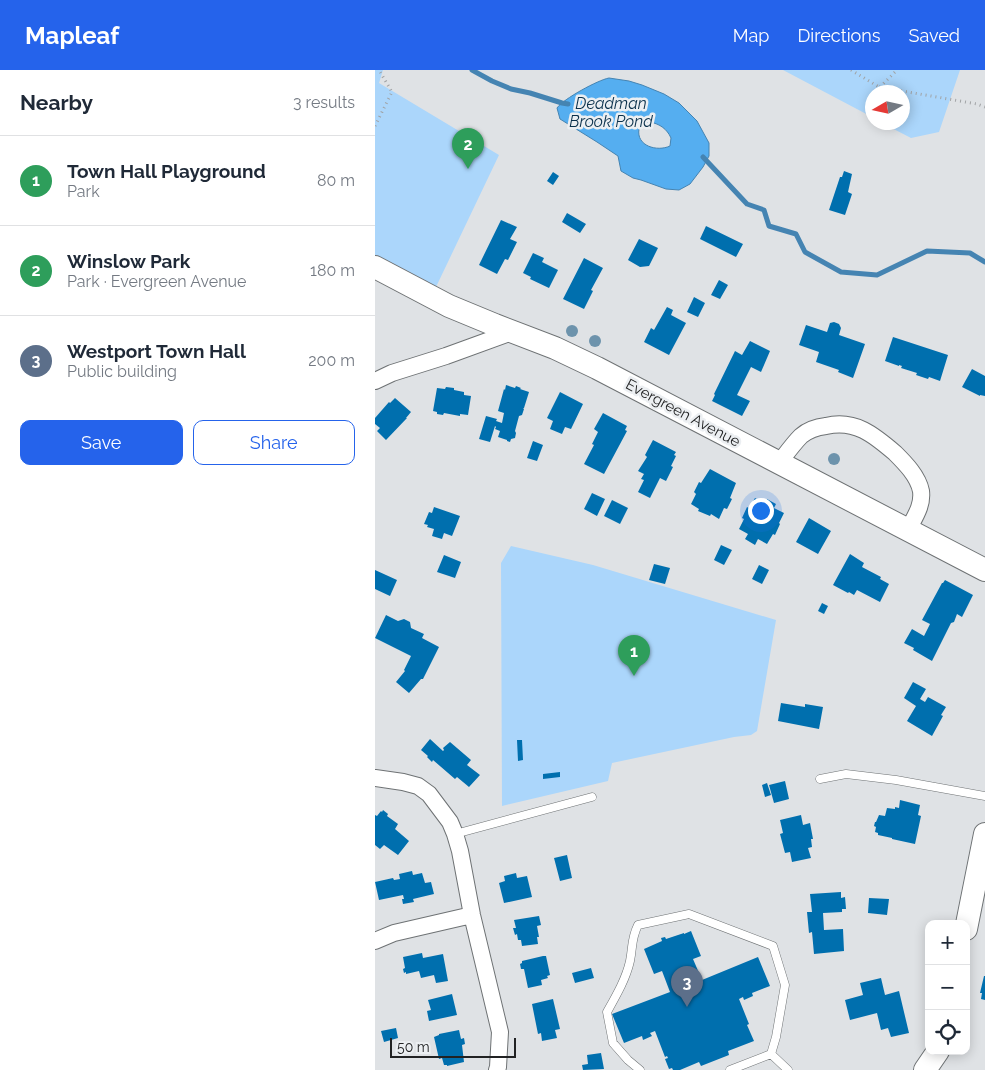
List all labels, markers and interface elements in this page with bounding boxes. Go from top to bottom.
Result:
text: Mapleaf [25,21,119,50]
text: Map [733,25,769,46]
text: Directions [797,25,881,46]
text: Saved [909,25,960,46]
north arrow [865,85,910,130]
text: Nearby [20,90,93,115]
text: 3 results [293,93,355,112]
water label: Deadman Brook Pond [569,94,653,131]
pin: 2 [452,128,484,169]
text: Town Hall Playground [67,160,266,182]
text: 1 [32,171,40,190]
text: 80 m [317,171,355,190]
text: Park [67,182,100,201]
text: Winslow Park [67,250,190,272]
text: 2 [31,261,41,280]
text: 180 m [310,261,355,280]
text: Park · Evergreen Avenue [67,272,246,291]
text: Westport Town Hall [67,340,246,362]
text: 3 [32,351,40,370]
text: 200 m [308,351,355,370]
text: Public building [67,362,177,381]
street label: Evergreen Avenue [623,375,743,451]
button: Save [20,420,183,465]
button: Share [193,420,355,465]
your location [748,498,774,524]
pin: 1 [618,635,650,676]
map controls [925,920,970,1055]
button: + [925,920,970,965]
button: − [925,965,970,1010]
pin: 3 [671,966,703,1007]
button: locate [925,1010,970,1055]
scale bar [390,1035,516,1058]
text: 50 m [397,1039,430,1055]

